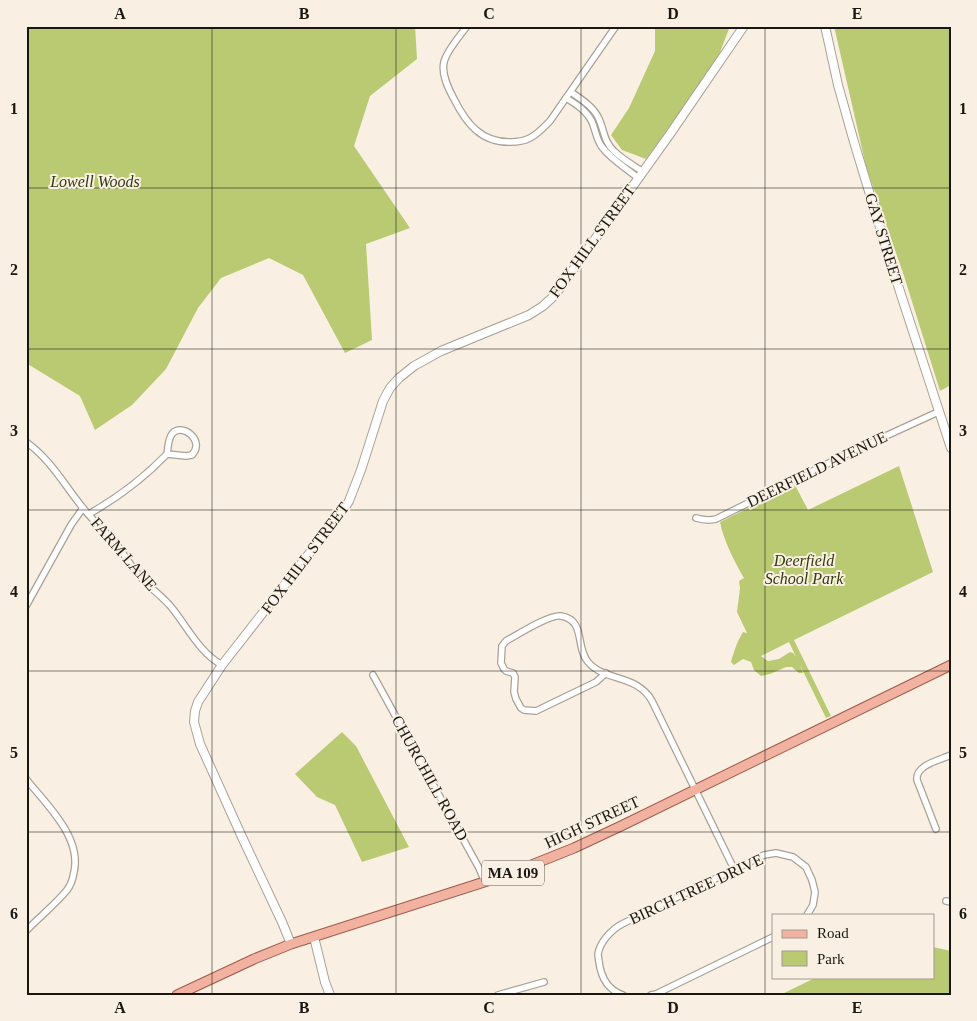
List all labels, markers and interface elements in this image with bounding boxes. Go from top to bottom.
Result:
text: A [114,5,126,22]
text: B [299,5,310,22]
text: C [483,5,495,22]
text: D [667,5,679,22]
text: E [852,5,862,22]
text: 1 [10,100,18,117]
text: 1 [959,100,967,117]
park label: Lowell Woods [49,173,140,190]
street label: FOX HILL STREET [546,181,639,300]
street label: GAY STREET [862,191,906,287]
text: 2 [10,261,18,278]
text: 2 [959,261,967,278]
text: 3 [10,422,18,439]
text: 3 [959,422,967,439]
street label: DEERFIELD AVENUE [744,428,890,510]
street label: FOX HILL STREET [258,499,352,617]
street label: FARM LANE [88,514,160,594]
park label: Deerfield School Park [765,552,844,587]
text: 4 [10,583,18,600]
text: 4 [959,583,967,600]
street label: CHURCHILL ROAD [389,713,471,843]
text: 5 [10,744,18,761]
text: 5 [959,744,967,761]
street label: HIGH STREET [542,793,642,851]
street label: BIRCH TREE DRIVE [626,851,766,927]
road number: MA 109 [482,860,544,886]
text: 6 [10,905,18,922]
text: 6 [959,905,967,922]
legend [772,914,934,978]
text: Road [817,925,849,941]
text: Park [817,951,845,967]
text: A [114,999,126,1016]
text: B [299,999,310,1016]
text: C [483,999,495,1016]
text: D [667,999,679,1016]
text: E [852,999,862,1016]

